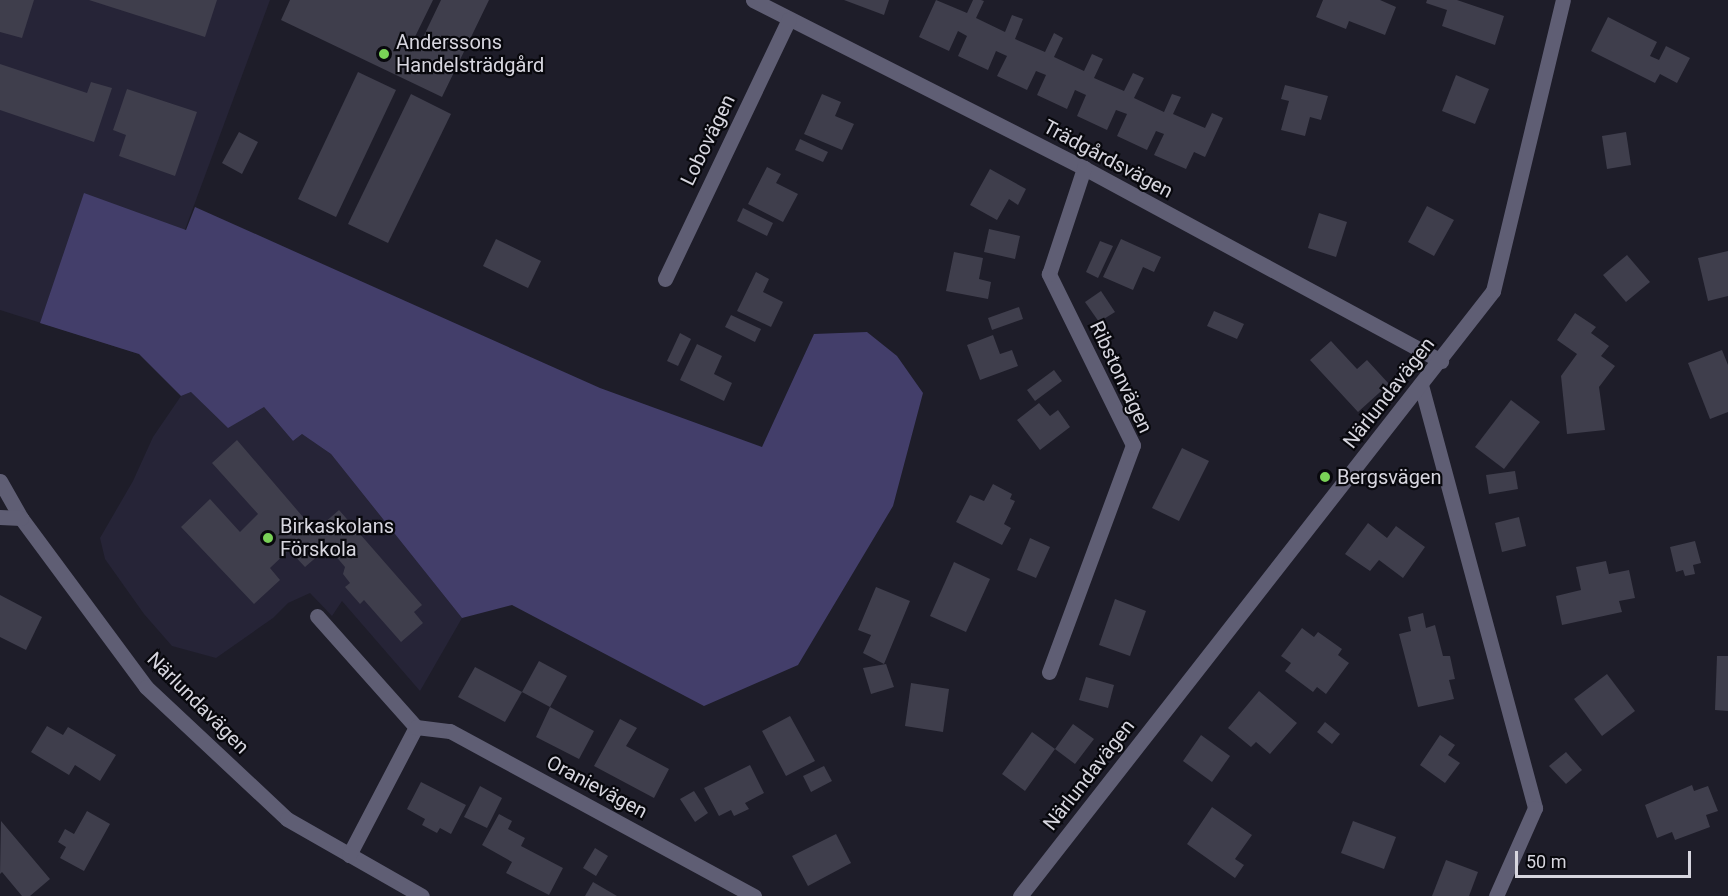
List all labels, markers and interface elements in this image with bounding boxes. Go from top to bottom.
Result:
place label: Anderssons Handelsträdgård [396,30,544,77]
marker: Anderssons Handelsträdgård [377,47,391,61]
street label: Lobovägen [676,91,740,189]
street label: Trädgårdsvägen [1039,115,1177,203]
street label: Ribstonvägen [1085,317,1157,437]
street label: Närlundavägen [1338,333,1440,453]
place label: Bergsvägen [1337,465,1442,489]
marker: Bergsvägen [1318,470,1332,484]
place label: Birkaskolans Förskola [280,514,394,561]
marker: Birkaskolans Förskola [261,531,275,545]
street label: Närlundavägen [142,647,254,759]
street label: Närlundavägen [1038,715,1140,835]
street label: Oranievägen [542,750,652,824]
scale bar [1518,839,1694,877]
text: 50 m [1526,851,1566,872]

